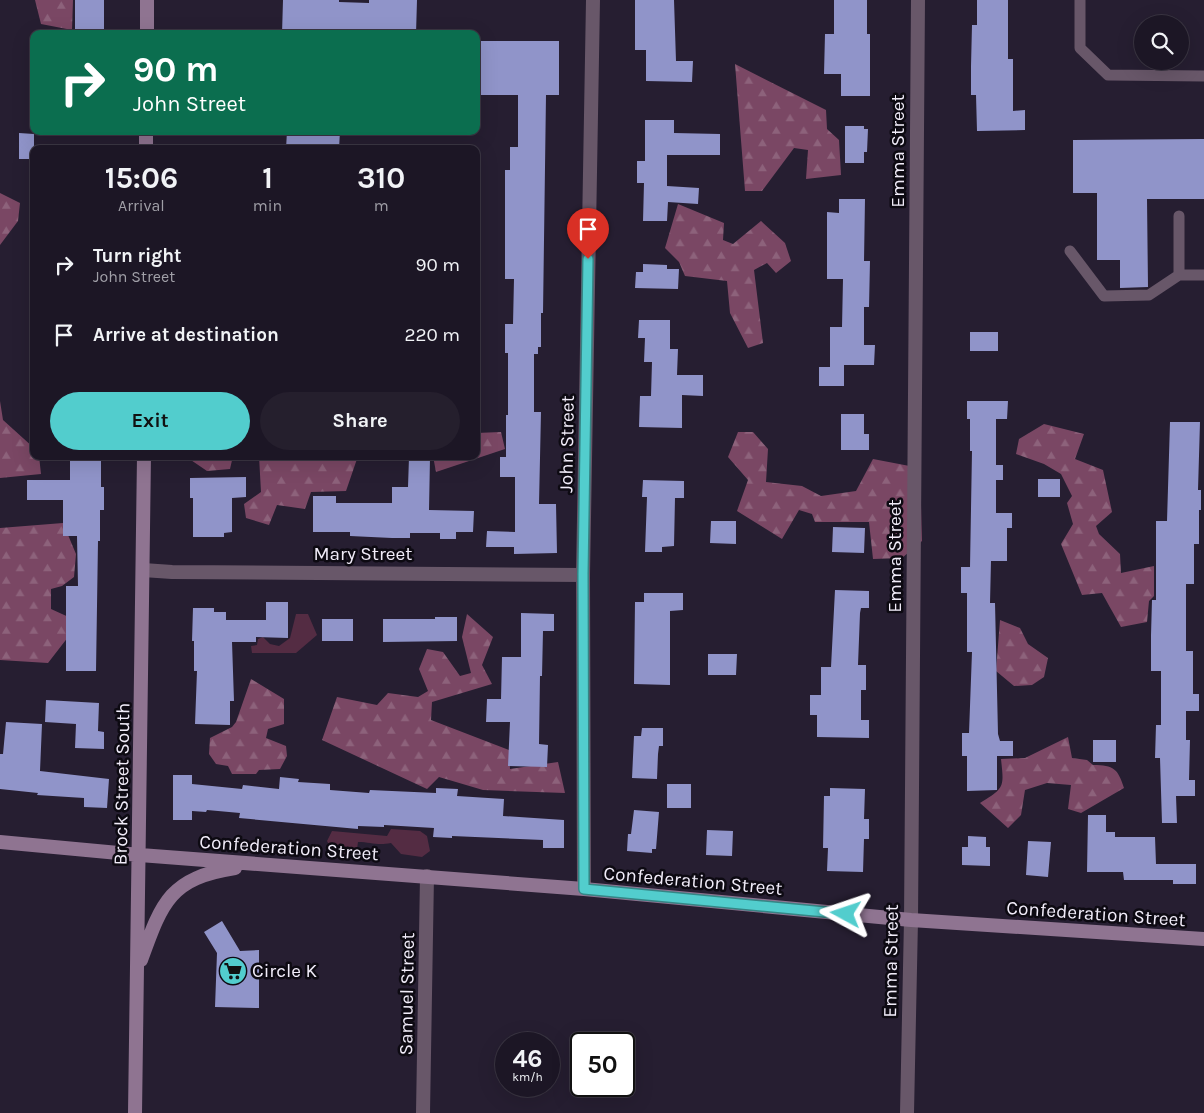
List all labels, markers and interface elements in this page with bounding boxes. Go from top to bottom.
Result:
map controls [1134,15,1189,70]
button: search [1134,15,1189,70]
text: 90 m [133,49,219,90]
icon: right [50,50,115,115]
text: John Street [133,91,246,117]
street label: Emma Street [887,94,909,208]
text: 15:06 [105,160,178,196]
text: 1 [262,160,273,196]
text: 310 [357,160,405,196]
text: Arrival [118,196,165,215]
text: min [253,196,282,215]
text: m [374,196,389,215]
pin [567,208,609,259]
icon: arrive [574,215,602,243]
text: Turn right [93,245,182,267]
icon: right [50,251,78,279]
text: 90 m [415,254,460,276]
text: John Street [93,267,175,286]
icon: arrive [50,321,78,349]
text: Arrive at destination [93,324,279,346]
text: 220 m [404,324,460,346]
button: Exit [50,392,250,450]
button: Share [260,392,460,450]
street label: John Street [555,395,579,493]
street label: Emma Street [884,499,906,613]
street label: Mary Street [314,543,412,565]
street label: Brock Street South [110,702,134,866]
street label: Confederation Street [199,831,379,865]
street label: Confederation Street [603,862,783,900]
position arrow [819,887,871,939]
street label: Confederation Street [1006,897,1186,931]
street label: Emma Street [879,904,903,1018]
street label: Samuel Street [395,932,419,1056]
supermarket icon: Circle K [218,956,248,986]
place label: Circle K [252,960,318,982]
speed limit sign: 50 [570,1032,635,1097]
text: 46 [512,1044,543,1073]
text: km/h [512,1070,543,1084]

